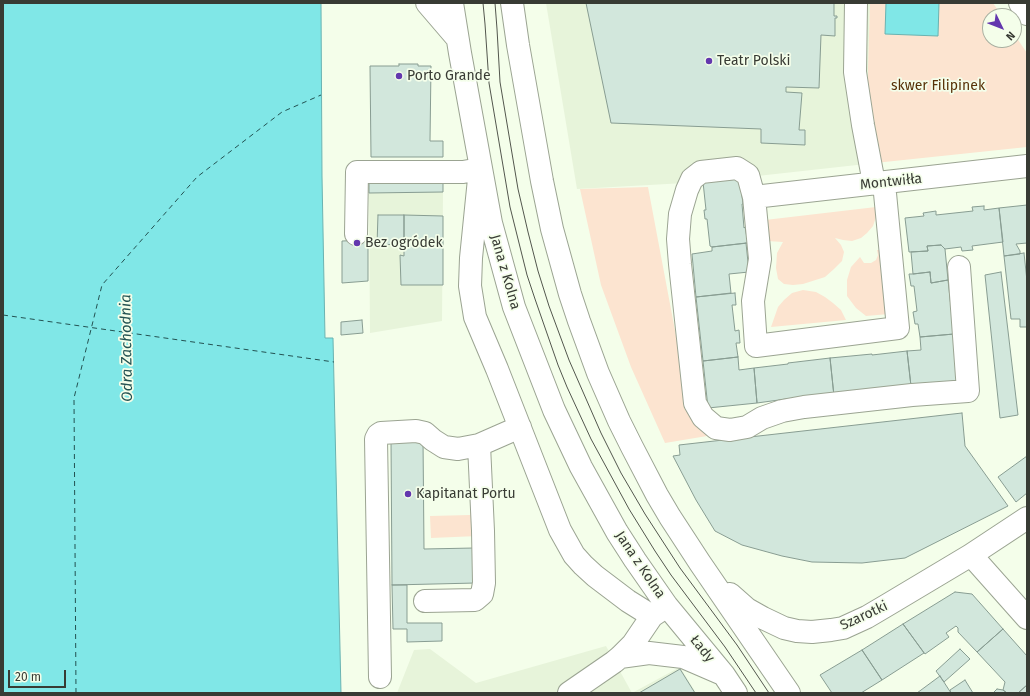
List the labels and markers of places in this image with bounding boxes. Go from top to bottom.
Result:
place label: Teatr Polski [717,53,790,69]
marker: Teatr Polski [704,56,714,66]
place label: Porto Grande [407,68,491,84]
marker: Porto Grande [394,71,404,81]
place label: Bez ogródek [365,235,443,251]
marker: Bez ogródek [352,238,362,248]
place label: Kapitanat Portu [416,486,516,502]
marker: Kapitanat Portu [403,489,413,499]

